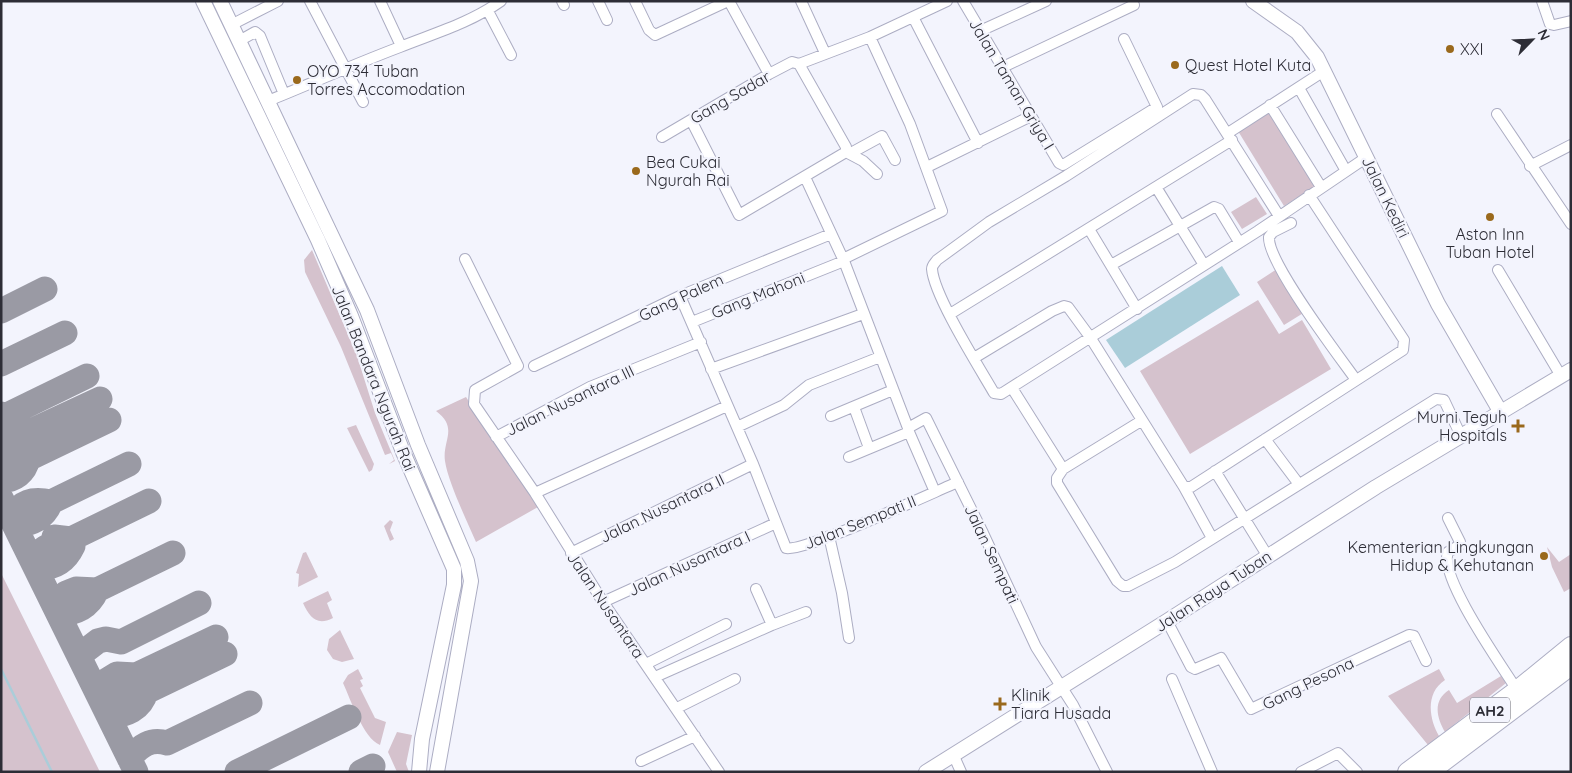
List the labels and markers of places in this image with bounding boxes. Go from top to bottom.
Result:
place label: XXI [1460,39,1483,59]
marker: XXI [1444,43,1456,55]
place label: Quest Hotel Kuta [1185,55,1311,75]
marker: Quest Hotel Kuta [1169,59,1181,71]
place label: OYO 734 Tuban Torres Accomodation [307,61,465,99]
marker: OYO 734 Tuban Torres Accomodation [291,74,303,86]
place label: Bea Cukai Ngurah Rai [646,152,730,190]
marker: Bea Cukai Ngurah Rai [630,165,642,177]
marker: Aston Inn Tuban Hotel [1484,211,1496,223]
place label: Aston Inn Tuban Hotel [1445,224,1535,262]
place label: Murni Teguh Hospitals [1417,407,1507,445]
marker: Murni Teguh Hospitals [1511,419,1525,433]
place label: Kementerian Lingkungan Hidup & Kehutanan [1347,537,1534,575]
marker: Kementerian Lingkungan Hidup & Kehutanan [1538,550,1550,562]
place label: Klinik Tiara Husada [1011,685,1111,723]
marker: Klinik Tiara Husada [993,697,1007,711]

